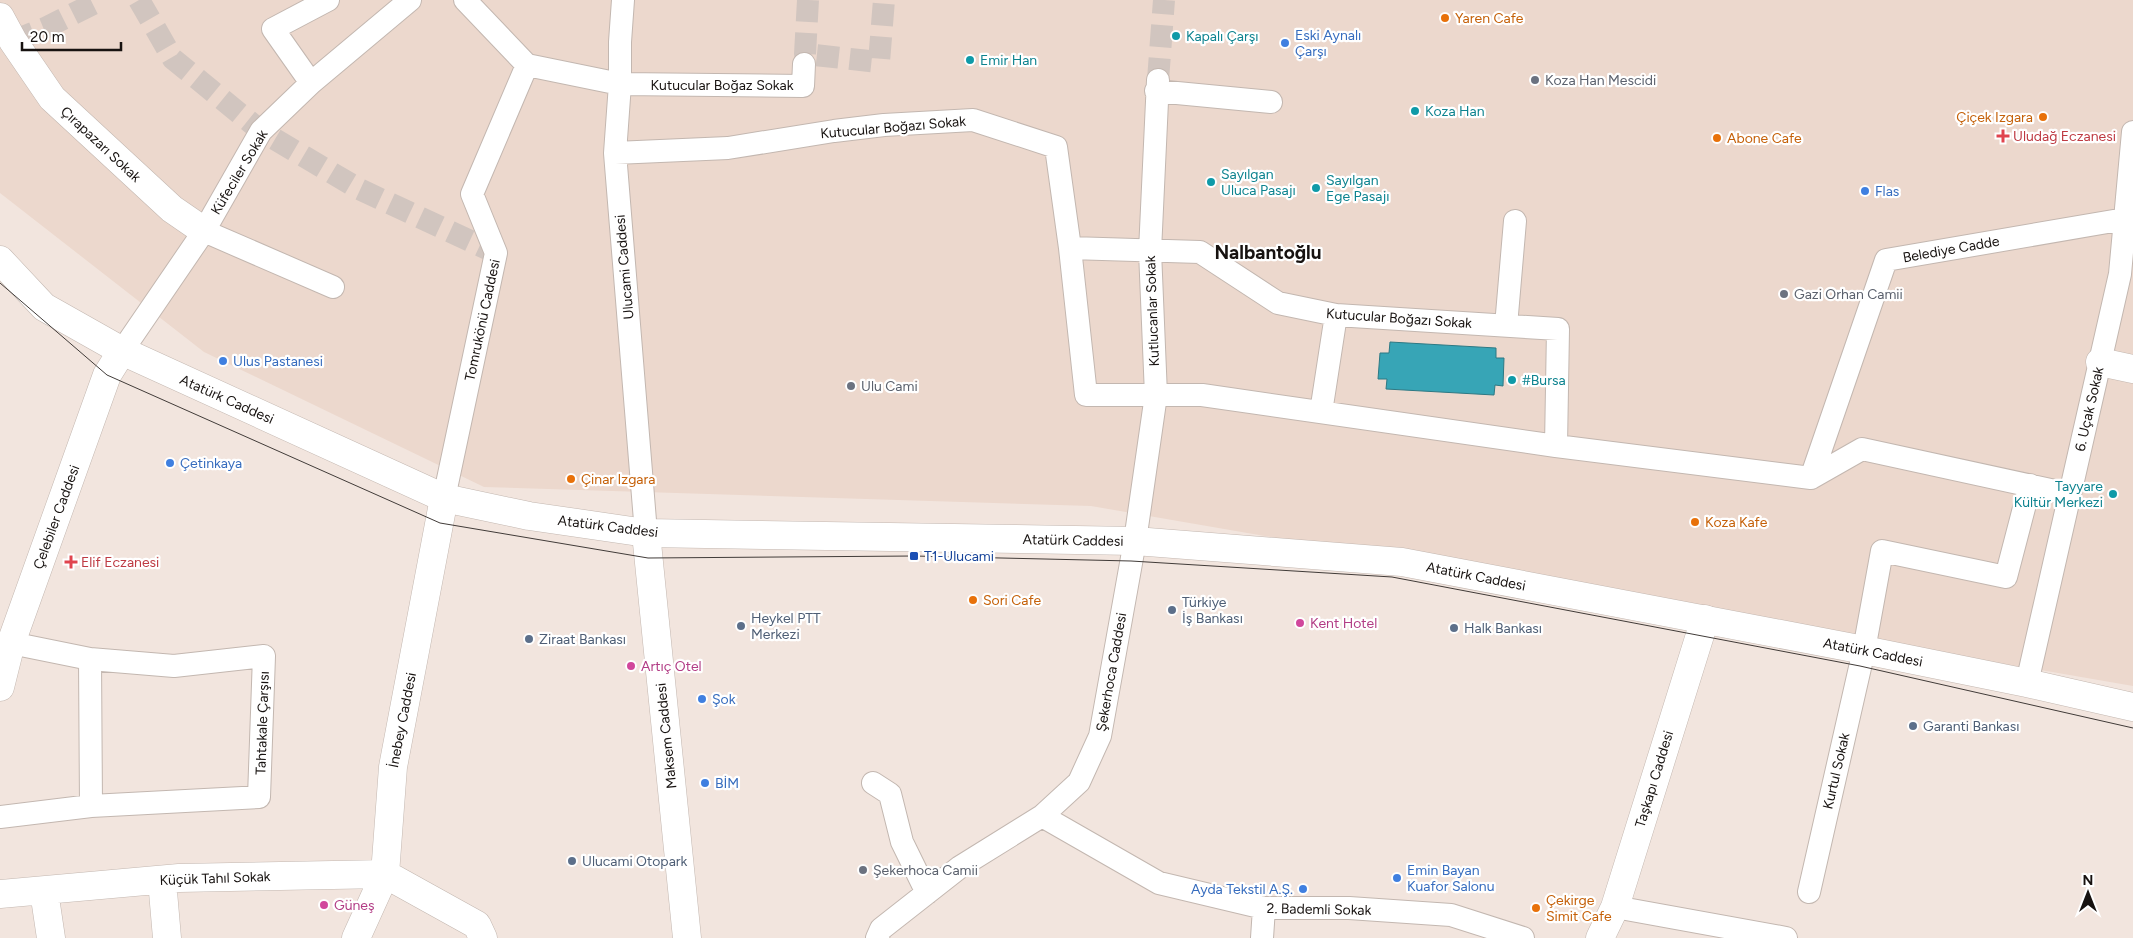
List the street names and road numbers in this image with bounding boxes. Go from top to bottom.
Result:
street label: Kutucular Boğaz Sokak [651,77,794,94]
street label: Çırapazarı Sokak [57,103,144,186]
street label: Kutucular Boğazı Sokak [820,113,967,142]
street label: Küfeciler Sokak [207,127,272,218]
street label: Ulucami Caddesi [611,214,638,320]
street label: Belediye Cadde [1901,233,2001,266]
street label: Kutlucanlar Sokak [1142,255,1163,367]
street label: Tomrukönü Caddesi [461,258,504,383]
street label: Kutucular Boğazı Sokak [1325,305,1473,332]
street label: 6. Uçak Sokak [2071,365,2108,453]
street label: Atatürk Caddesi [177,371,276,428]
street label: Çelebiler Caddesi [30,463,83,572]
street label: Atatürk Caddesi [557,512,659,541]
street label: Atatürk Caddesi [1022,531,1124,550]
street label: Atatürk Caddesi [1425,559,1527,594]
street label: Şekerhoca Caddesi [1093,611,1130,733]
street label: Atatürk Caddesi [1822,635,1924,670]
street label: Tahtakale Çarşısı [252,671,273,775]
street label: İnebey Caddesi [385,671,420,769]
street label: Maksem Caddesi [652,682,681,790]
street label: Taşkapı Caddesi [1632,729,1677,830]
street label: Kurtul Sokak [1819,731,1854,811]
street label: Küçük Tahıl Sokak [159,868,271,889]
street label: 2. Bademli Sokak [1266,900,1372,919]

